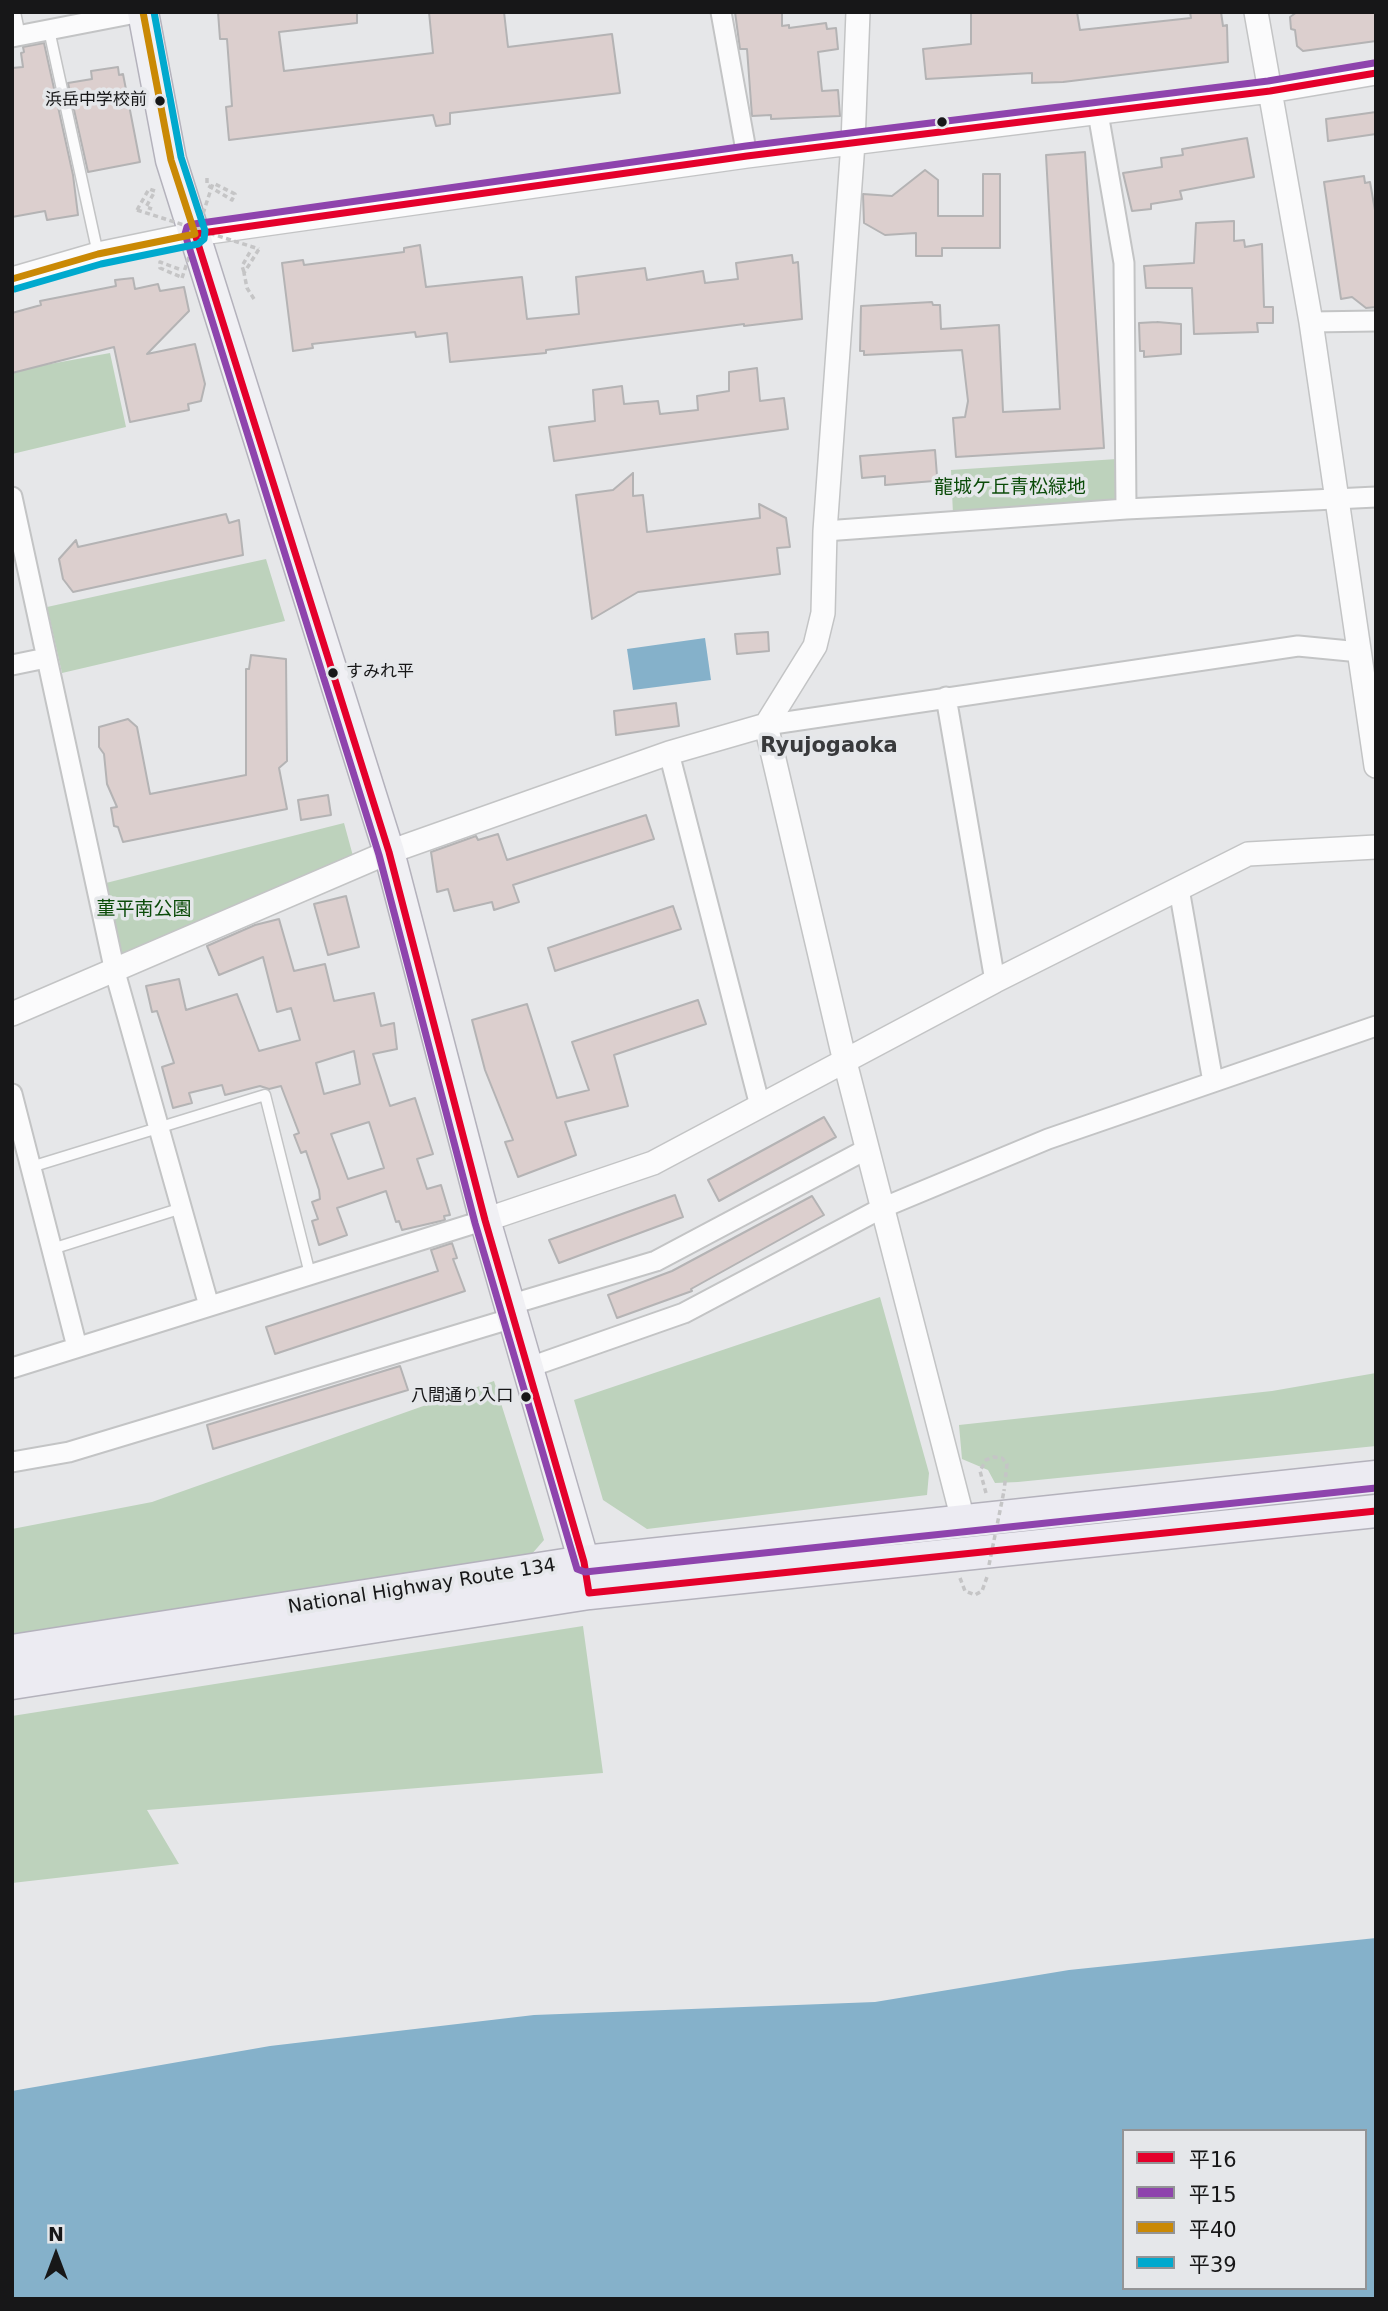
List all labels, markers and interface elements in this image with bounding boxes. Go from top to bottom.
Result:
place label: 浜岳中学校前 [45,91,147,111]
marker: 浜岳中学校前 [153,94,167,108]
unlabelled marker [935,115,949,129]
park label: 龍城ケ丘青松緑地 [934,477,1086,499]
place label: すみれ平 [346,663,414,683]
marker: すみれ平 [326,666,340,680]
district label: Ryujogaoka [760,734,898,760]
park label: 菫平南公園 [97,899,191,921]
place label: 八間通り入口 [411,1387,513,1407]
marker: 八間通り入口 [519,1390,533,1404]
street label: National Highway Route 134 [286,1555,558,1619]
legend [1122,2129,1367,2290]
text: 平16 [1189,2148,1237,2172]
text: 平15 [1189,2183,1237,2207]
text: 平40 [1189,2218,1237,2242]
north arrow [21,2220,91,2290]
text: N [48,2223,64,2245]
text: 平39 [1189,2253,1237,2277]

